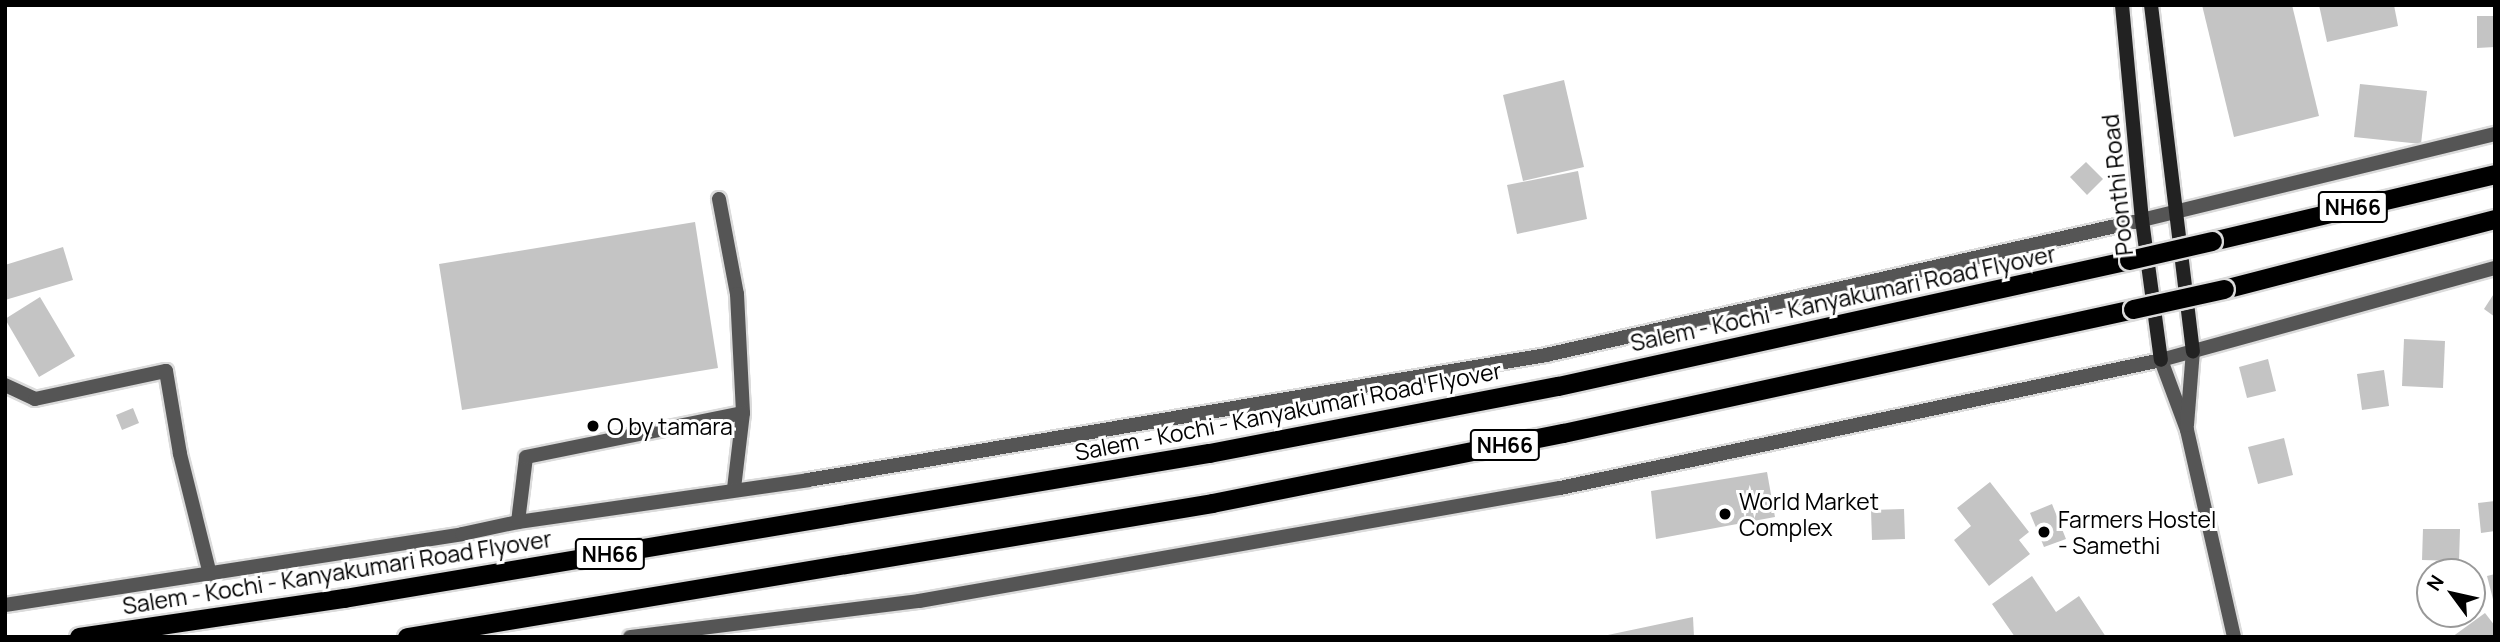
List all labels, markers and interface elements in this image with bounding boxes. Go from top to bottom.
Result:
street label: Poonthi Road [2096,113,2138,257]
road number: NH66 [2316,190,2390,224]
street label: Salem - Kochi - Kanyakumari Road Flyover [1628,239,2058,357]
street label: Salem - Kochi - Kanyakumari Road Flyover [1072,356,1504,466]
place label: O by tamara [607,412,733,440]
marker: O by tamara [585,418,601,434]
road number: NH66 [1468,428,1542,462]
place label: World Market Complex [1739,487,1879,541]
place label: Farmers Hostel - Samethi [2058,505,2216,559]
marker: World Market Complex [1717,506,1733,522]
street label: Salem - Kochi - Kanyakumari Road Flyover [120,524,554,620]
marker: Farmers Hostel - Samethi [2036,524,2052,540]
road number: NH66 [573,536,647,572]
north arrow [2416,558,2486,628]
text: N [2420,570,2450,595]

